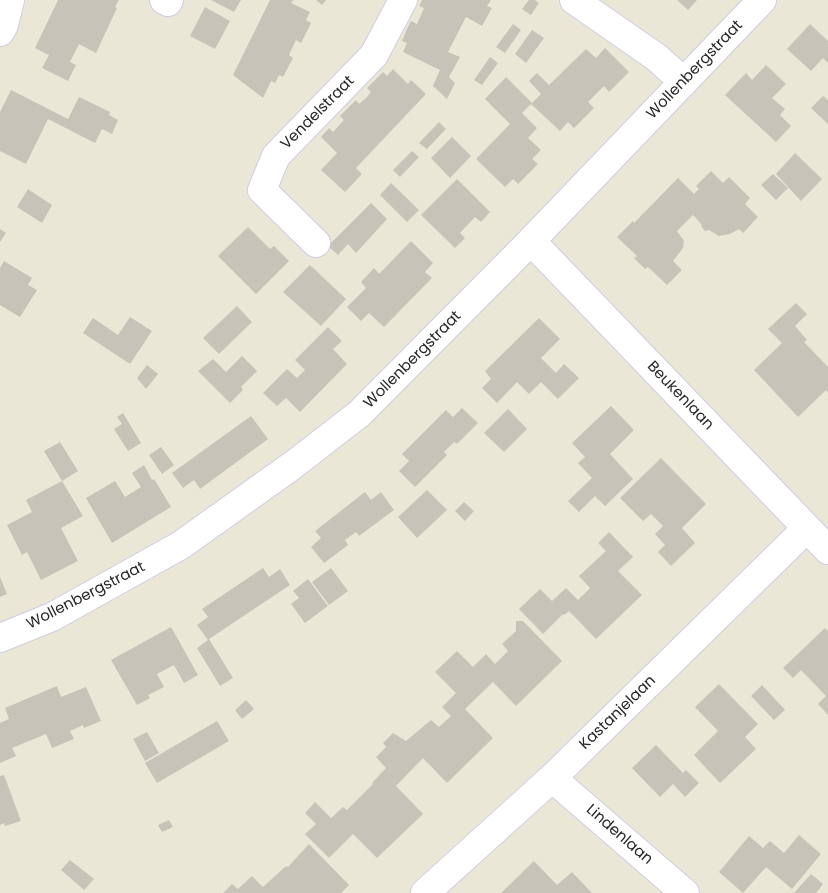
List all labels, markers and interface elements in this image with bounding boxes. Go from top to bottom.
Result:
street label: Wollenbergstraat [643,17,747,123]
street label: Vendelstraat [277,72,359,154]
street label: Wollenbergstraat [361,308,465,412]
street label: Beukenlaan [643,358,717,434]
street label: Wollenbergstraat [24,558,148,634]
street label: Kastanjelaan [576,672,660,754]
street label: Lindenlaan [582,801,656,869]

